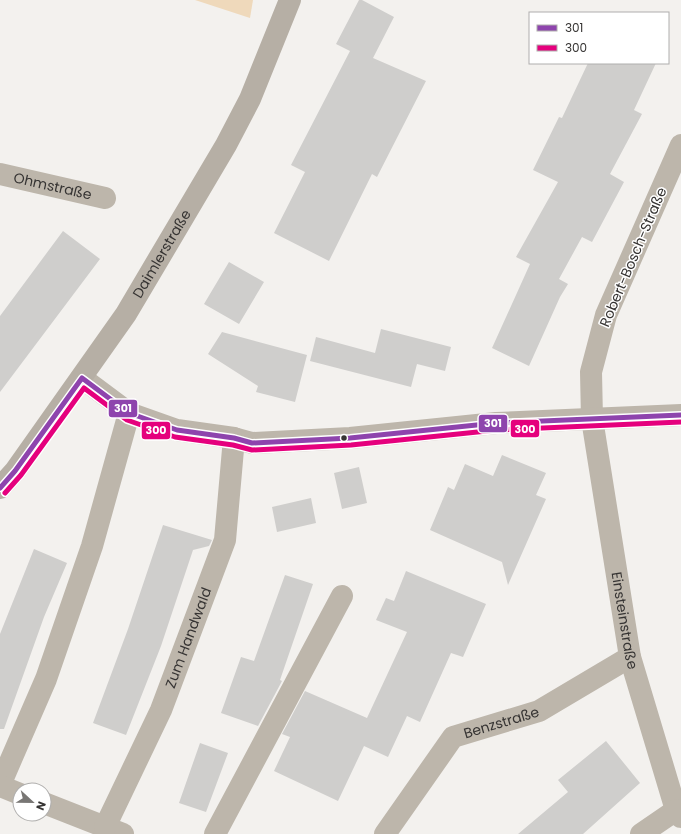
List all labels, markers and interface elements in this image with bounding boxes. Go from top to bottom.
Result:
legend [529,12,669,64]
text: 301 [565,19,583,36]
text: 300 [565,39,587,56]
street label: Ohmstraße [12,167,94,205]
street label: Robert-Bosch-Straße [595,184,672,330]
street label: Daimlerstraße [128,205,196,302]
line badge: 301 [108,399,138,418]
text: 301 [114,400,132,416]
line badge: 301 [478,414,508,433]
text: 301 [484,415,502,431]
line badge: 300 [510,419,540,438]
line badge: 300 [141,421,171,440]
text: 300 [515,421,536,437]
text: 300 [146,422,167,438]
unlabelled marker [339,433,349,443]
street label: Einsteinstraße [607,570,643,672]
street label: Zum Handwald [160,584,216,691]
street label: Benzstraße [461,701,542,743]
north arrow [12,782,52,822]
text: N [32,799,50,813]

